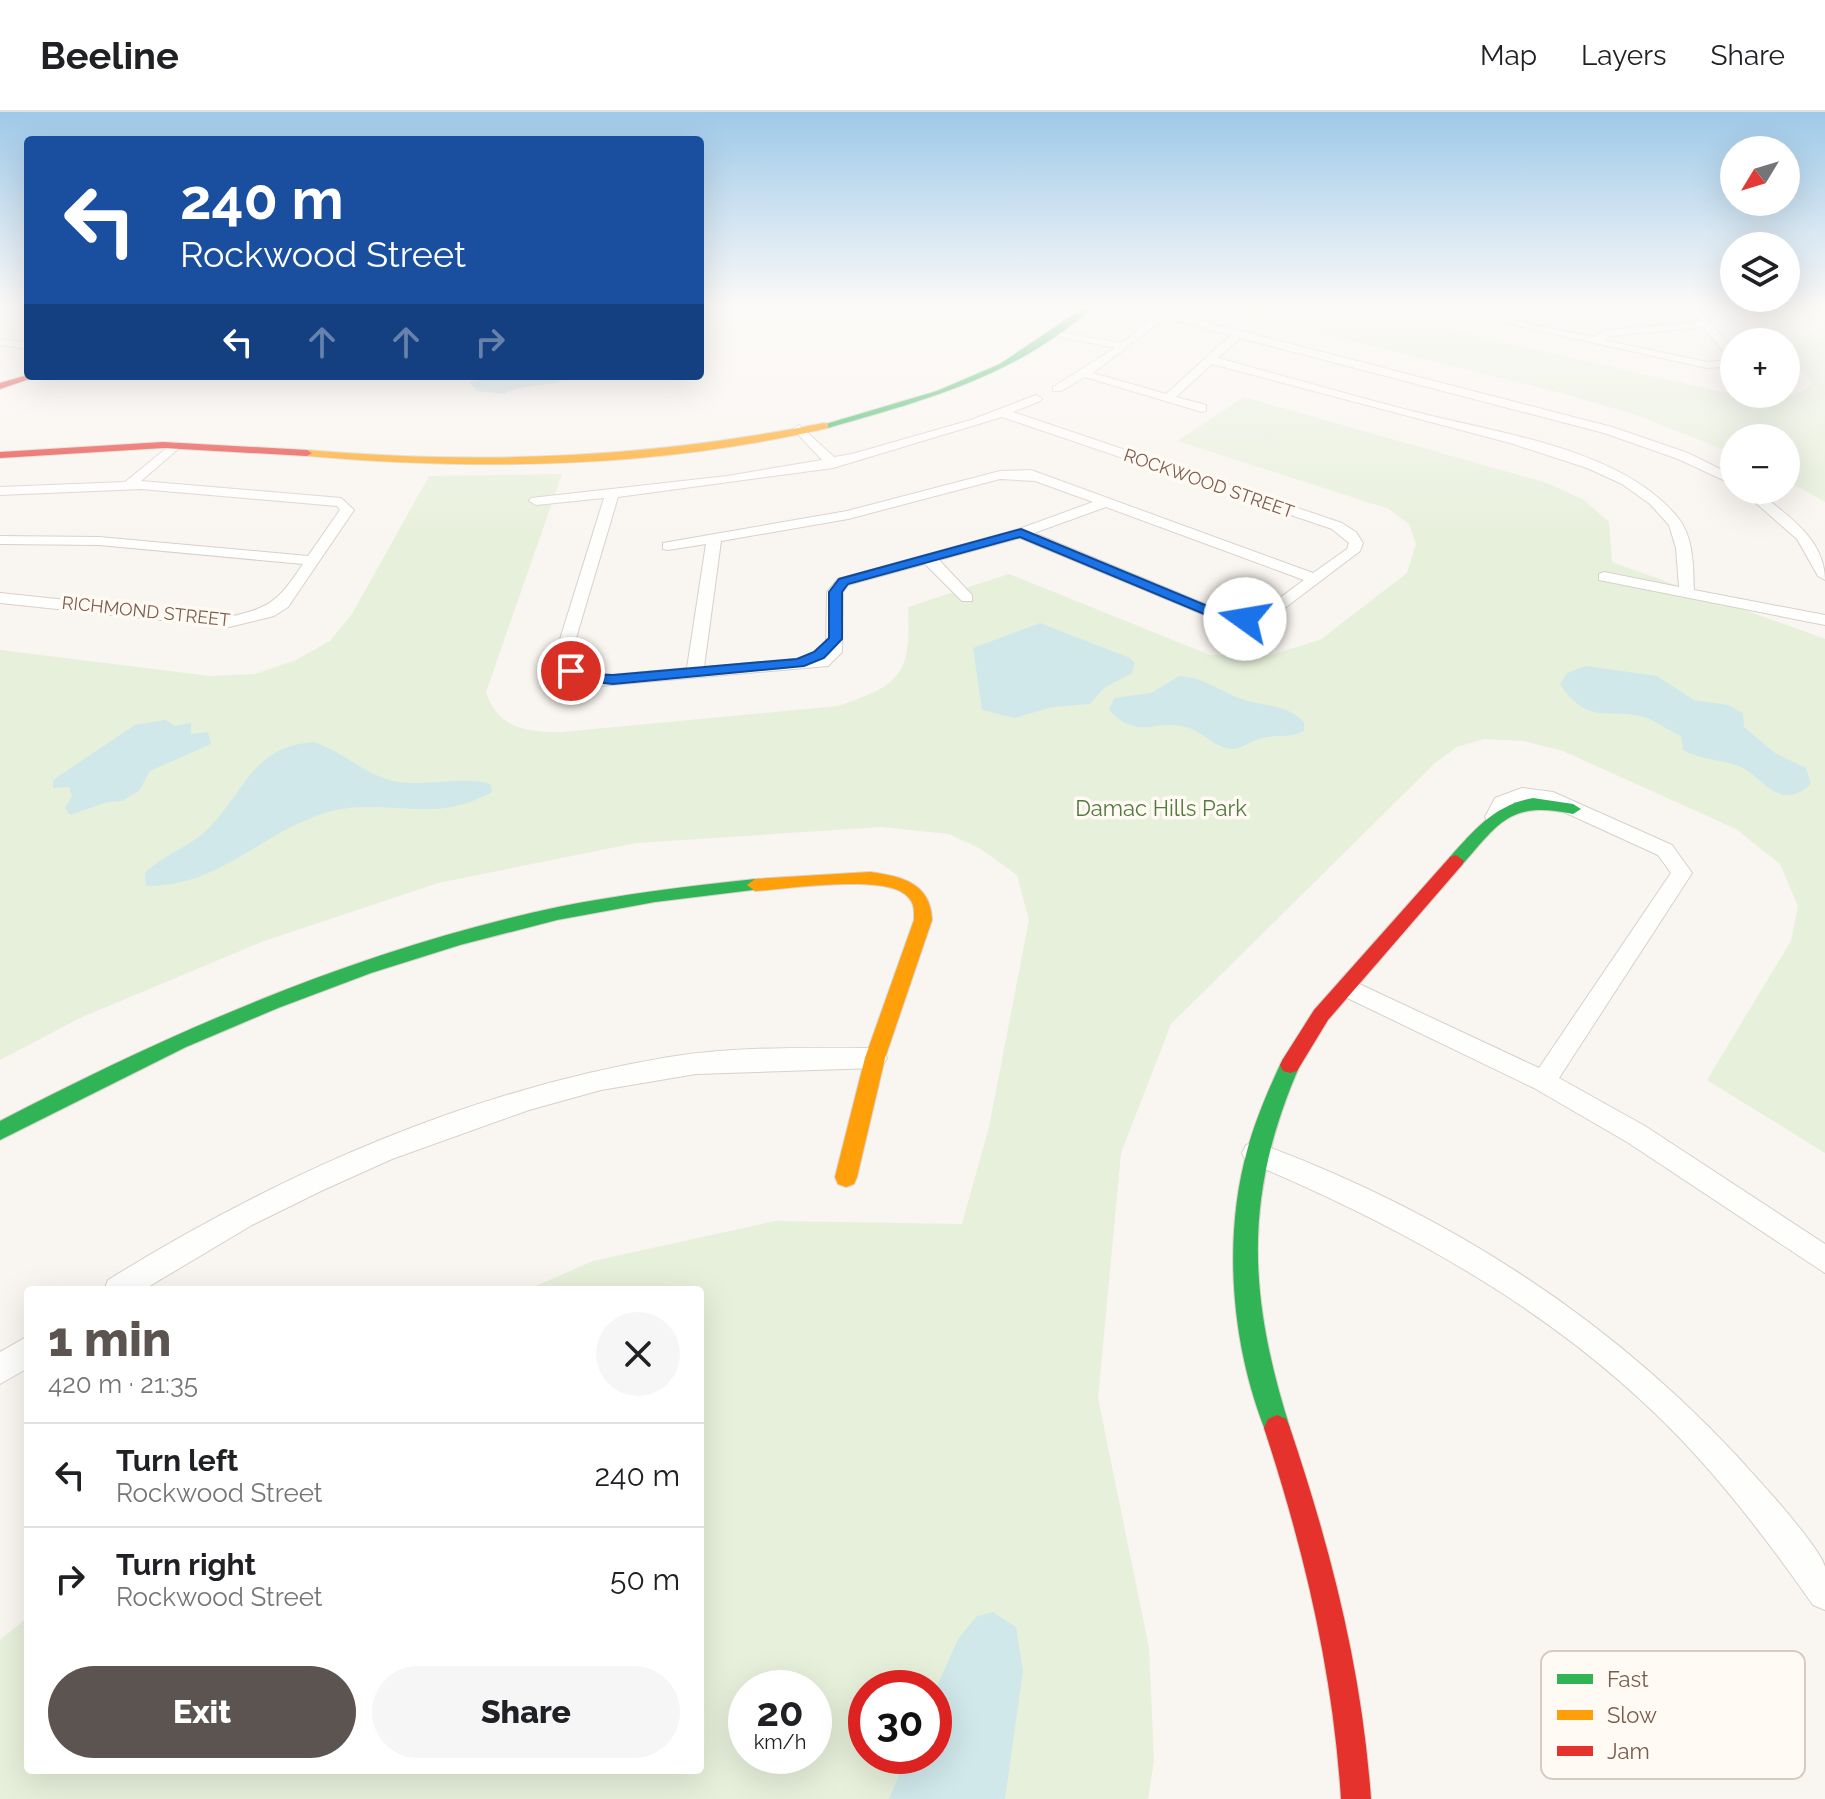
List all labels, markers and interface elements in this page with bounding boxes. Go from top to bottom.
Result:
text: Beeline [40,33,179,78]
text: Map [1480,39,1537,72]
text: Layers [1581,39,1667,72]
text: Share [1711,39,1785,72]
north arrow [1720,136,1800,216]
map controls [1720,136,1800,504]
text: 240 m [180,166,344,232]
icon: left [48,168,152,272]
button: layers [1720,232,1800,312]
text: Rockwood Street [180,233,466,275]
icon: left [216,320,260,364]
icon: ahead [300,320,344,364]
icon: ahead [384,320,428,364]
icon: right [468,320,512,364]
button: + [1720,328,1800,408]
button: − [1720,424,1800,504]
street label: ROCKWOOD STREET [1121,444,1297,522]
position arrow [1203,577,1287,661]
street label: RICHMOND STREET [61,592,231,630]
pin [537,637,605,705]
icon: arrive [549,649,593,693]
park label: Damac Hills Park [1075,795,1247,821]
text: 1 min [48,1311,171,1367]
button: close [596,1312,680,1396]
text: 420 m · 21:35 [48,1369,198,1399]
text: Turn left [116,1443,238,1478]
icon: left [48,1453,92,1497]
text: 240 m [594,1458,680,1493]
text: Rockwood Street [116,1478,323,1508]
text: Turn right [116,1547,256,1582]
icon: right [48,1557,92,1601]
text: 50 m [610,1562,680,1597]
text: Rockwood Street [116,1582,323,1612]
legend [1541,1651,1805,1779]
button: Exit [48,1666,356,1758]
button: Share [372,1666,680,1758]
text: Fast [1607,1666,1649,1692]
speed limit sign: 30 [848,1670,952,1774]
text: 20 [756,1688,804,1735]
text: Slow [1607,1702,1657,1728]
text: km/h [754,1730,806,1754]
text: Jam [1607,1738,1650,1764]

